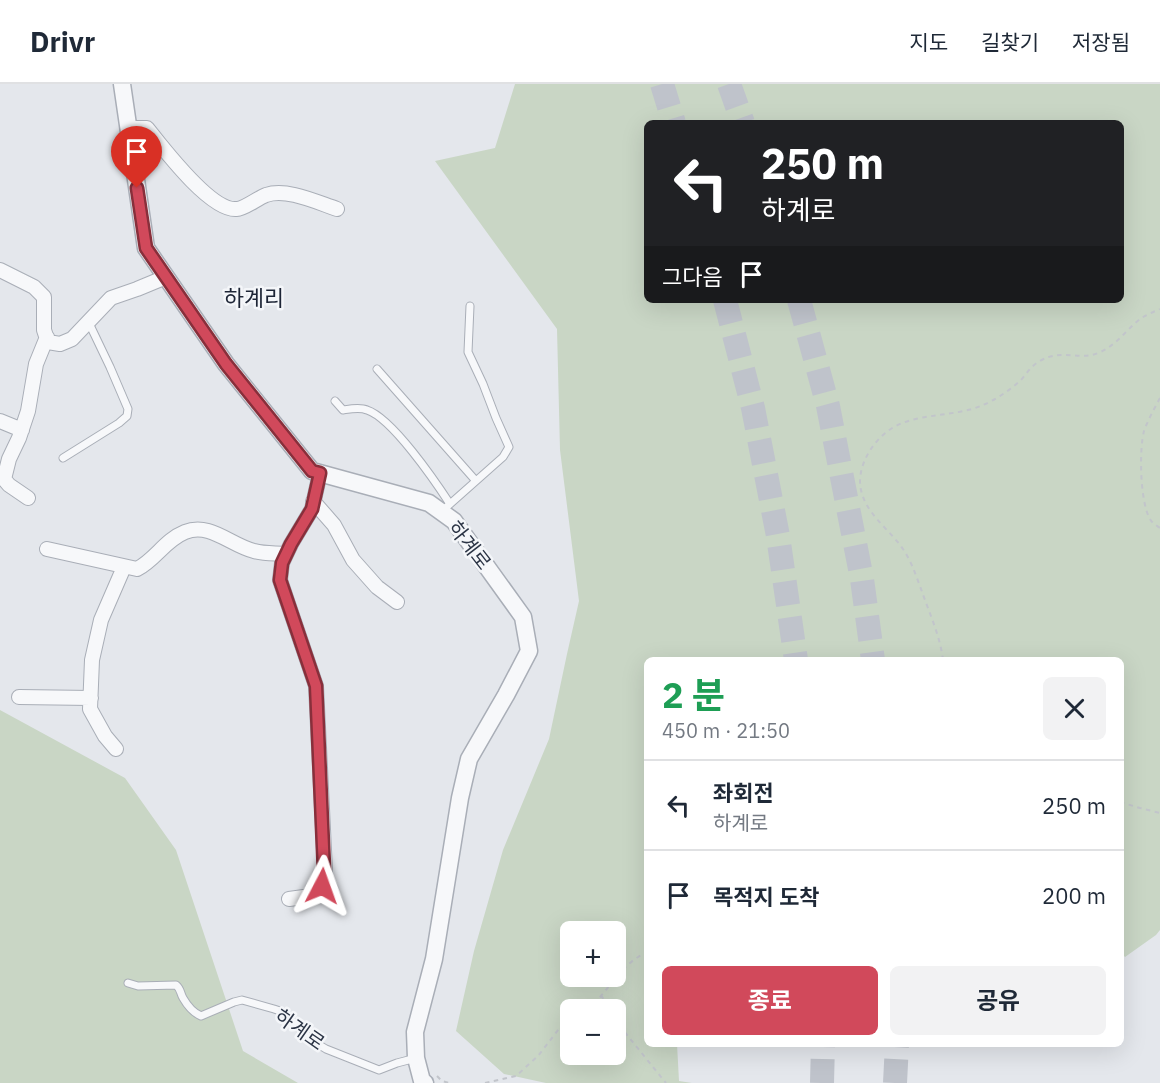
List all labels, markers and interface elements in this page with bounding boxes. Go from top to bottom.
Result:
text: Drivr [30,23,95,60]
text: 지도 [909,28,948,56]
text: 길찾기 [981,28,1039,56]
text: 저장됨 [1072,28,1130,56]
pin [111,126,162,188]
icon: arrive [120,135,153,168]
text: 250 m [761,136,884,191]
icon: left [662,144,740,222]
text: 하계로 [761,192,836,227]
icon: arrive [735,258,768,291]
text: 그다음 [662,262,723,291]
district label: 하계리 [224,283,284,312]
street label: 하계로 [442,515,498,575]
text: 2 분 [662,671,725,718]
button: close [1043,677,1106,740]
text: 450 m · 21:50 [662,717,790,744]
text: 좌회전 [713,778,774,807]
icon: left [662,789,695,822]
text: 250 m [1042,791,1106,820]
text: 하계로 [713,809,768,836]
position arrow [290,854,354,918]
icon: arrive [662,879,695,912]
text: 200 m [1042,881,1106,910]
text: 목적지 도착 [713,882,819,911]
map controls [560,921,626,1065]
button: + [560,921,626,987]
button: 종료 [662,966,878,1035]
button: 공유 [890,966,1106,1035]
button: − [560,999,626,1065]
street label: 하계로 [270,1002,330,1056]

